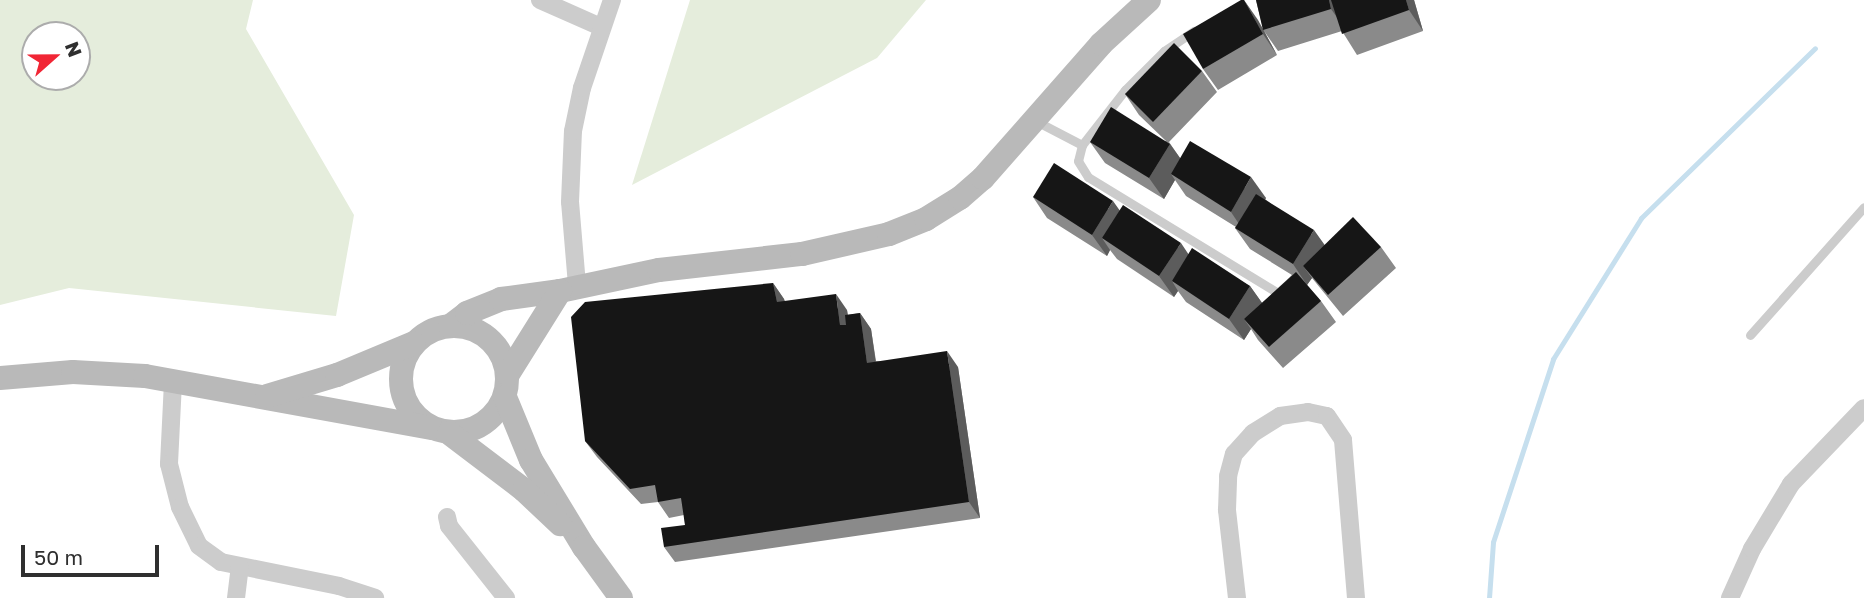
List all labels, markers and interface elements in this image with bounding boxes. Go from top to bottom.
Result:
north arrow [21,21,91,91]
text: N [61,38,88,60]
scale bar [24,532,163,576]
text: 50 m [34,544,83,570]

